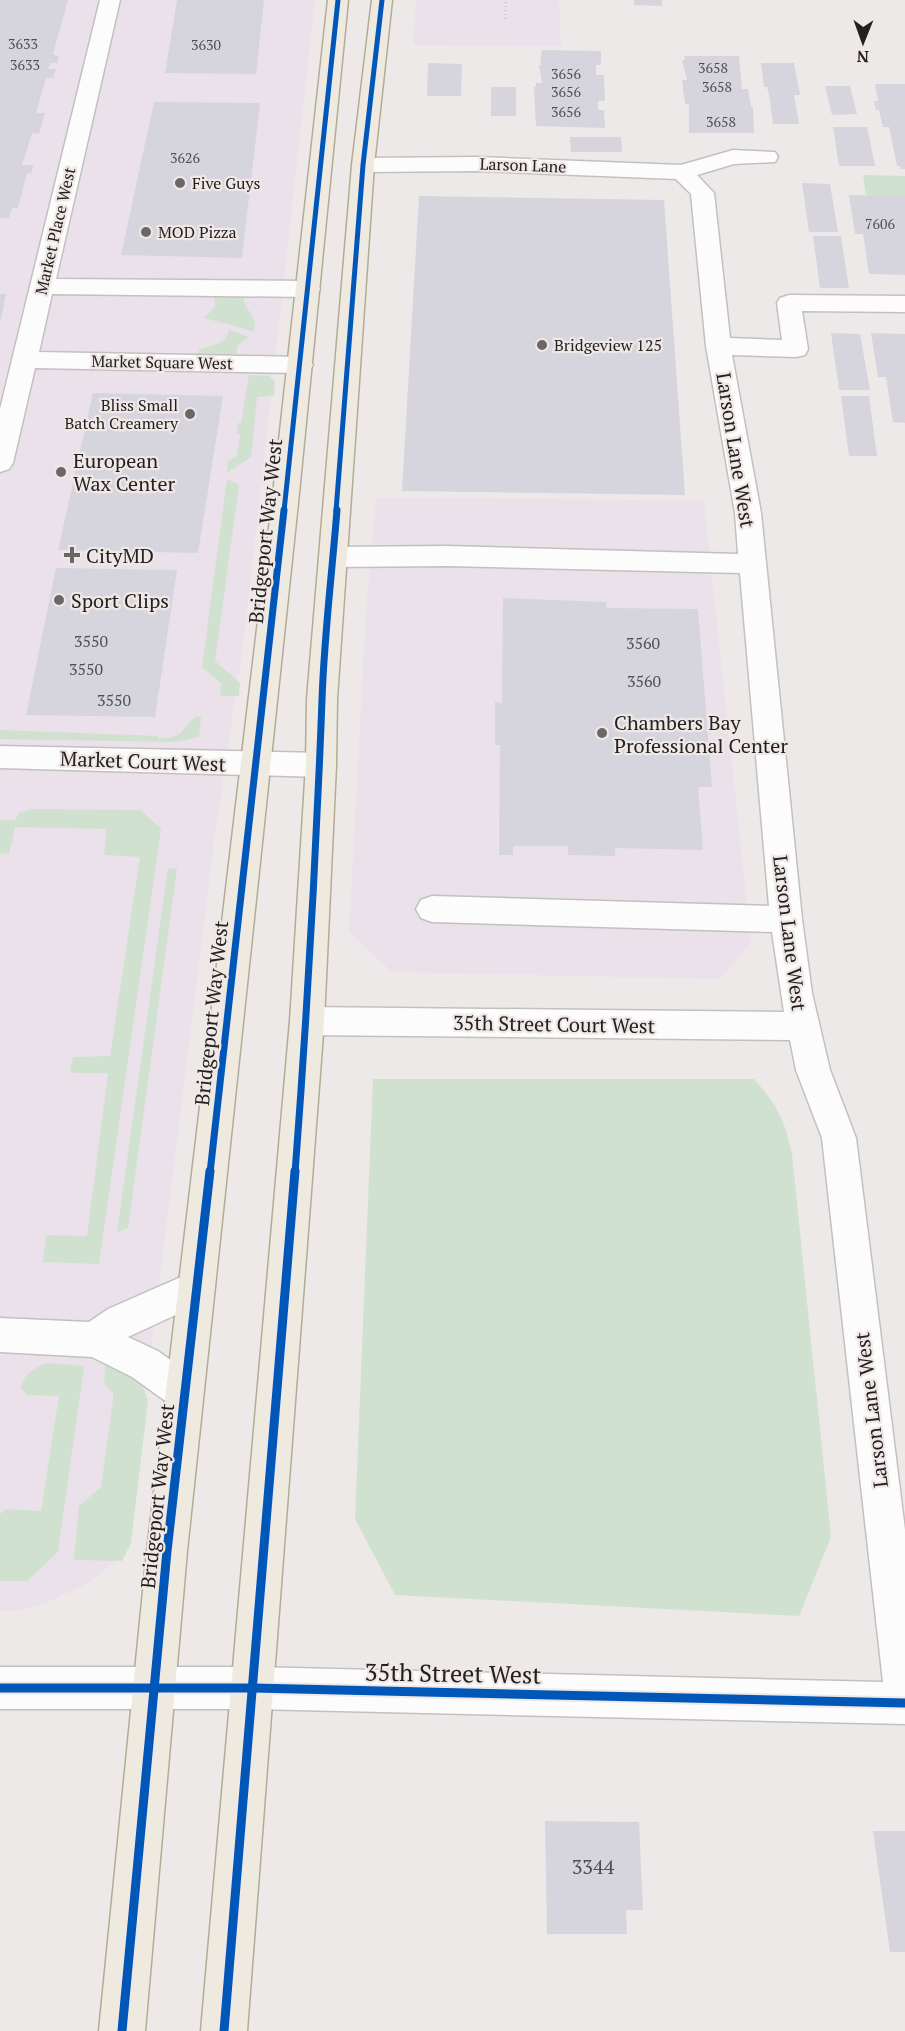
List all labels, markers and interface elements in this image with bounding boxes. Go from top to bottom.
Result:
north arrow [833,12,893,72]
house number: 3633 [8,34,38,53]
house number: 3630 [191,35,221,54]
text: N [856,46,869,68]
house number: 3633 [10,55,40,74]
house number: 3658 [698,58,728,77]
house number: 3656 [551,64,581,83]
house number: 3658 [702,77,732,96]
house number: 3656 [551,82,581,101]
house number: 3656 [551,102,581,121]
house number: 3658 [706,112,736,131]
house number: 3626 [170,148,200,167]
street label: Larson Lane [479,152,567,178]
street label: Market Place West [30,165,80,297]
place label: Five Guys [192,172,261,194]
marker: Five Guys [173,176,187,190]
house number: 7606 [865,214,895,233]
place label: MOD Pizza [158,221,237,243]
marker: MOD Pizza [139,225,153,239]
place label: Bridgeview 125 [554,334,662,356]
marker: Bridgeview 125 [535,338,549,352]
street label: Market Square West [91,350,233,374]
street label: Larson Lane West [710,371,762,530]
place label: Bliss Small Batch Creamery [64,394,179,434]
marker: Bliss Small Batch Creamery [183,407,197,421]
street label: Bridgeport Way West [242,437,288,625]
place label: European Wax Center [73,447,176,497]
marker: European Wax Center [54,465,68,479]
place label: CityMD [86,542,154,569]
marker: CityMD [63,546,81,564]
place label: Sport Clips [71,587,169,614]
marker: Sport Clips [52,593,66,607]
house number: 3550 [74,630,108,652]
house number: 3560 [626,632,660,654]
house number: 3550 [69,658,103,680]
house number: 3560 [627,670,661,692]
house number: 3550 [97,689,131,711]
place label: Chambers Bay Professional Center [614,709,788,759]
marker: Chambers Bay Professional Center [595,726,609,740]
street label: Market Court West [60,745,227,777]
street label: Larson Lane West [767,854,813,1013]
street label: Bridgeport Way West [188,919,234,1107]
street label: 35th Street Court West [453,1009,656,1039]
street label: Larson Lane West [848,1330,894,1489]
street label: Bridgeport Way West [134,1402,180,1590]
street label: 35th Street West [364,1655,542,1691]
house number: 3344 [572,1853,615,1880]

